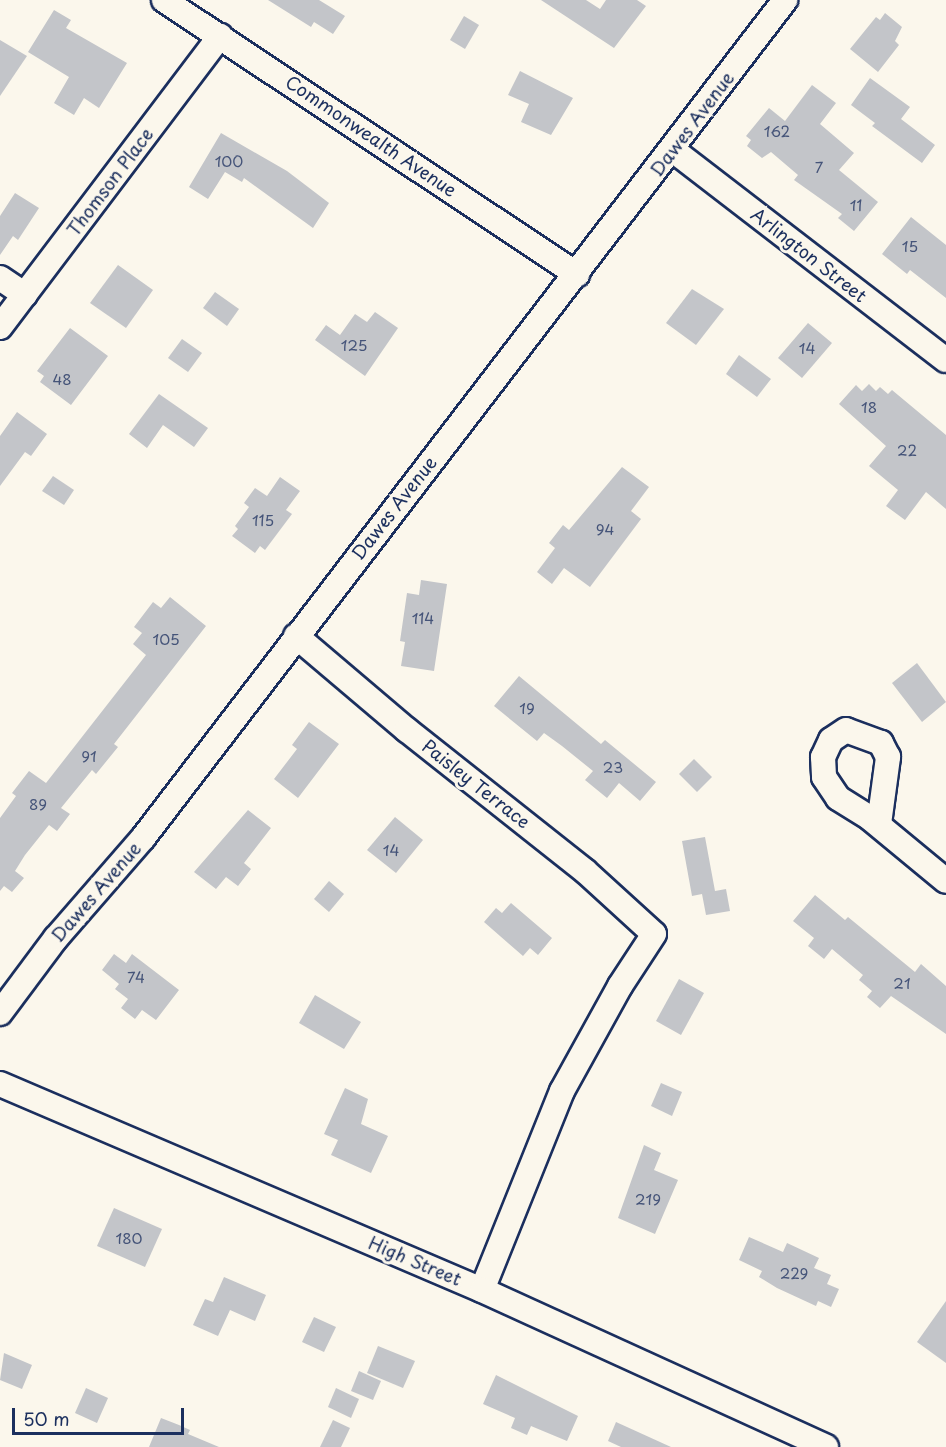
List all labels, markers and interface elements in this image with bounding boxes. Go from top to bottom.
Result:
street label: Dawes Avenue [646,68,738,180]
street label: Commonwealth Avenue [281,70,461,202]
house number: 162 [764,122,790,140]
street label: Thomson Place [63,124,157,240]
house number: 100 [215,152,243,170]
house number: 7 [815,158,823,176]
house number: 11 [850,196,862,214]
street label: Arlington Street [747,203,871,307]
house number: 15 [902,237,918,255]
house number: 125 [341,336,367,354]
house number: 14 [799,339,815,357]
house number: 48 [52,370,72,388]
house number: 18 [861,398,877,416]
house number: 22 [897,441,917,459]
street label: Dawes Avenue [347,452,441,564]
house number: 115 [252,511,274,529]
house number: 94 [596,520,614,538]
house number: 114 [412,609,434,627]
house number: 105 [152,630,180,648]
house number: 19 [519,699,535,717]
street label: Paisley Terrace [418,735,534,833]
house number: 91 [81,747,97,765]
house number: 23 [603,758,623,776]
house number: 89 [29,795,47,813]
street label: Dawes Avenue [47,838,145,946]
house number: 14 [383,841,399,859]
house number: 74 [127,968,145,986]
house number: 21 [893,974,911,992]
house number: 219 [635,1190,661,1208]
house number: 180 [115,1229,143,1247]
street label: High Street [365,1232,465,1290]
house number: 229 [780,1264,808,1282]
scale bar [15,1396,188,1434]
text: 50 m [23,1405,70,1432]

